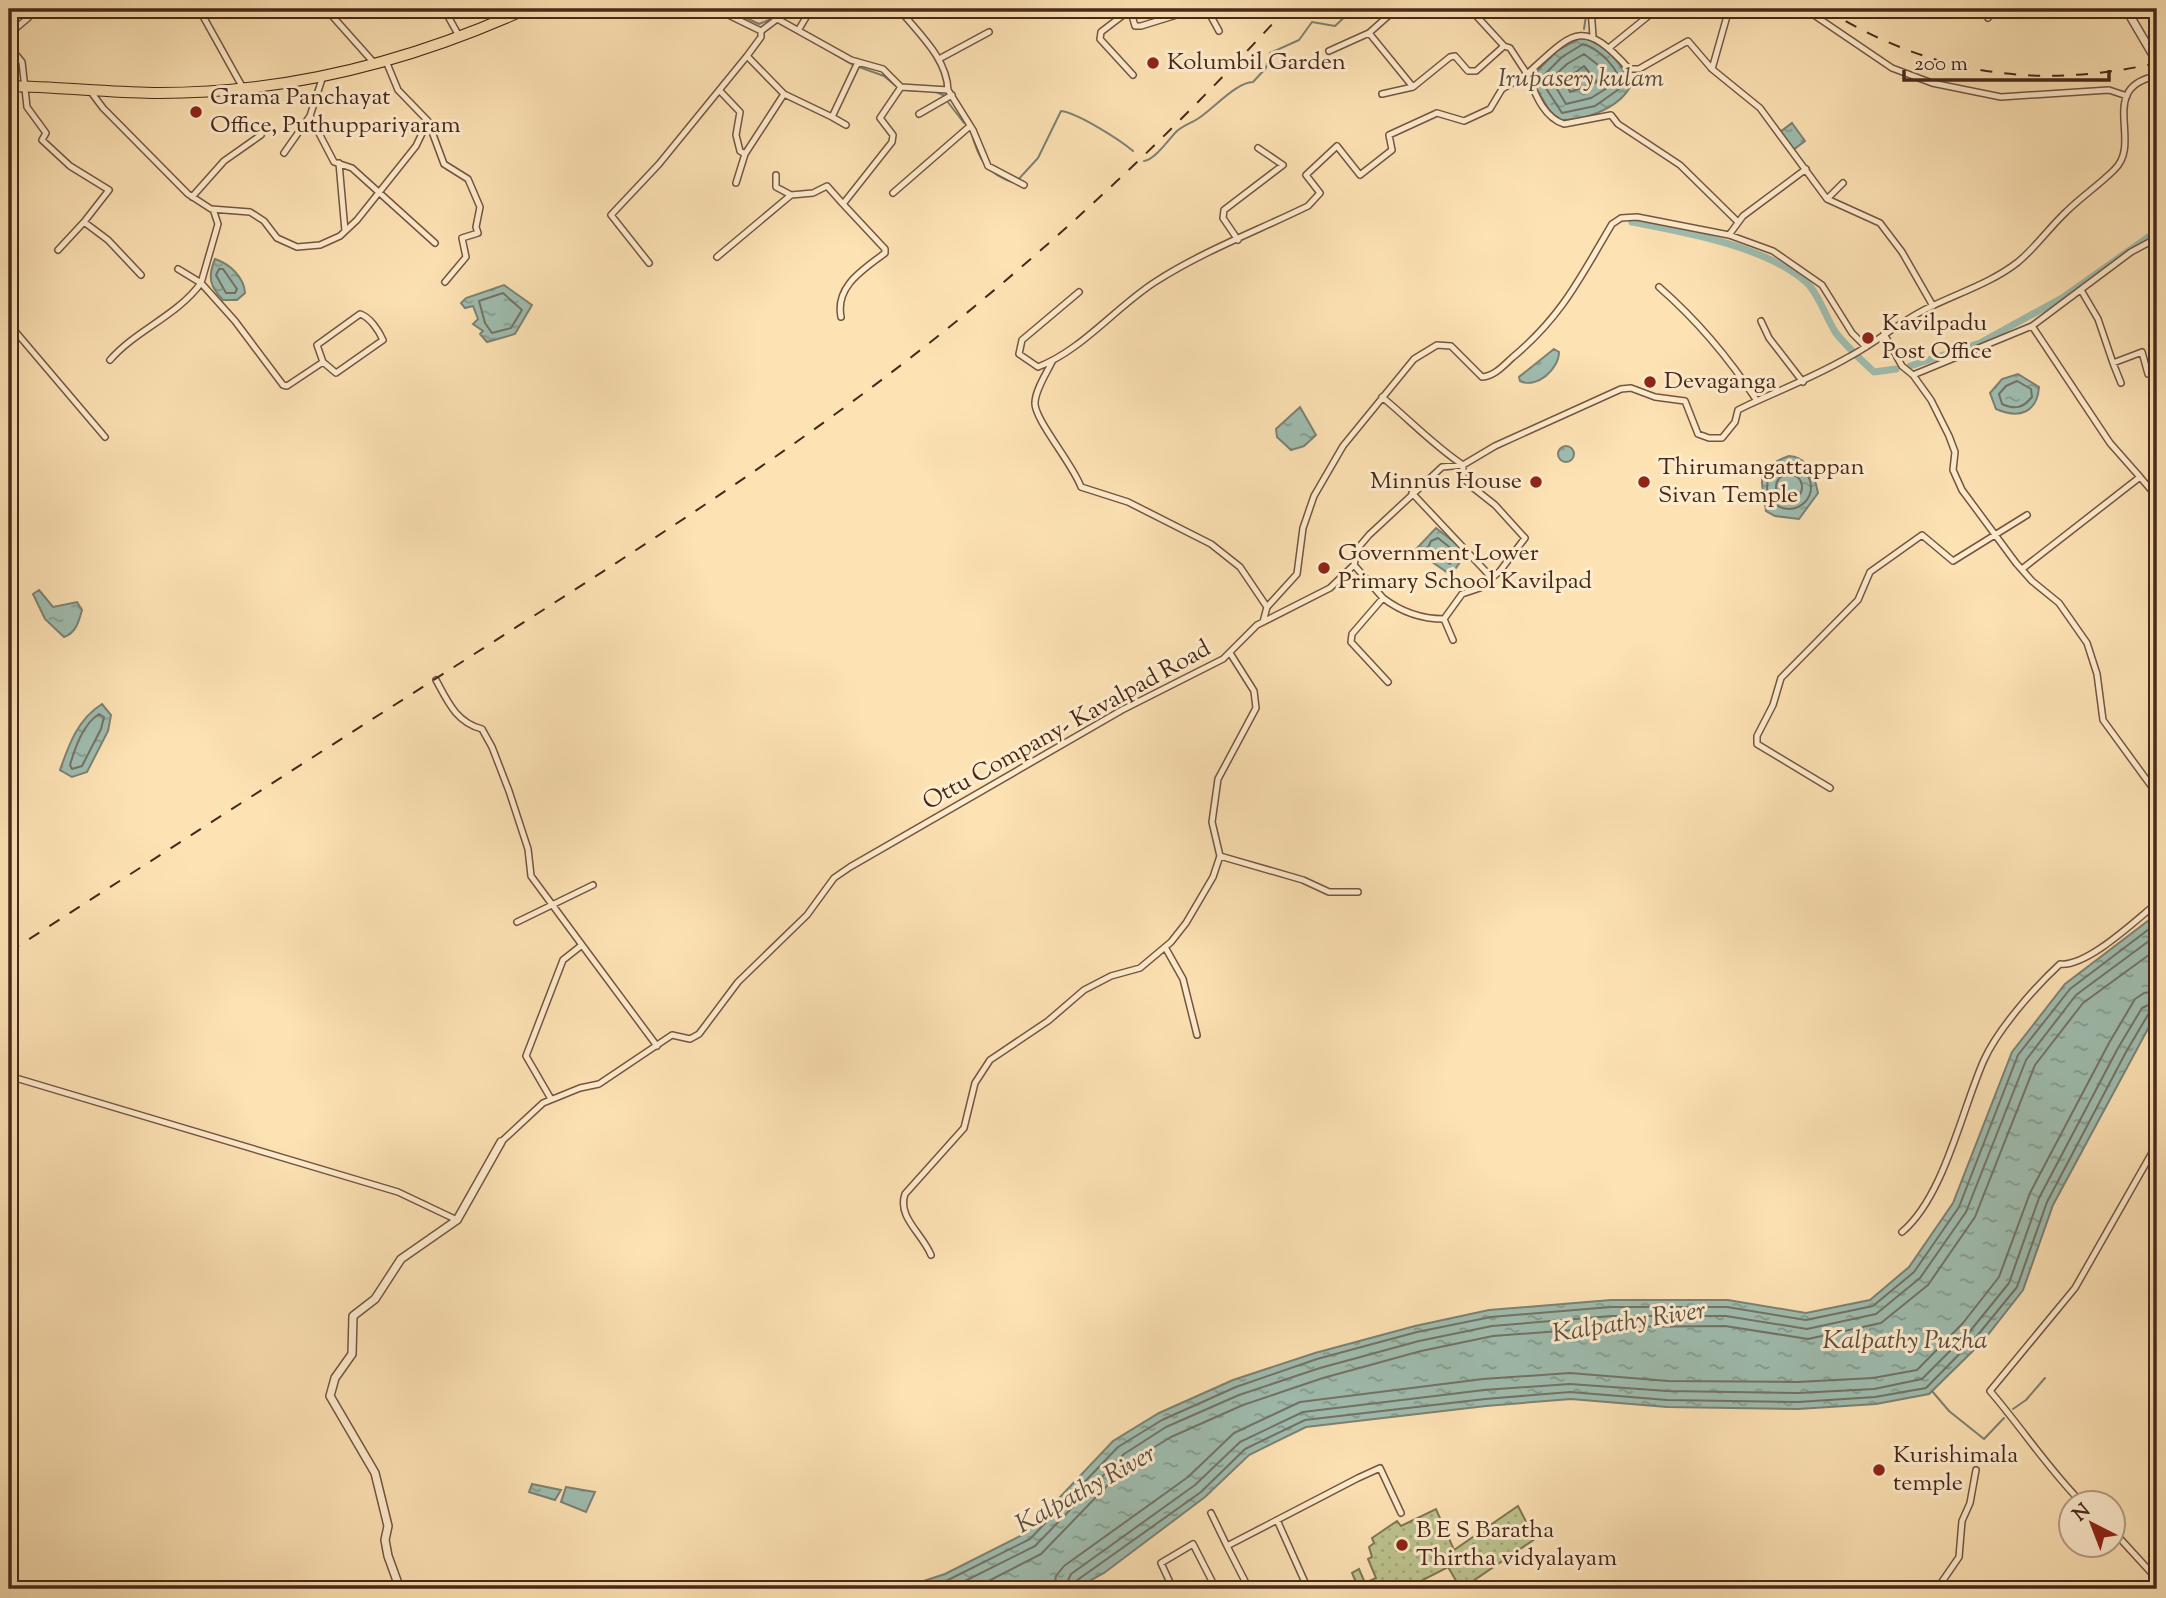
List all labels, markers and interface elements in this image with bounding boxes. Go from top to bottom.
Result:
scale bar [1904,38,2108,82]
place label: Kolumbil Garden [1167,46,1346,80]
text: 200 m [1914,50,1968,80]
marker: Kolumbil Garden [1145,55,1161,71]
water label: Irupasery kulam [1498,61,1664,98]
place label: Grama Panchayat Office, Puthuppariyaram [210,81,461,143]
marker: Grama Panchayat Office, Puthuppariyaram [188,104,204,120]
place label: Kavilpadu Post Office [1882,307,1992,369]
marker: Kavilpadu Post Office [1860,330,1876,346]
place label: Devaganga [1664,365,1777,399]
marker: Devaganga [1642,374,1658,390]
place label: Thirumangattappan Sivan Temple [1658,451,1865,513]
place label: Minnus House [1370,465,1522,499]
marker: Minnus House [1528,474,1544,490]
marker: Thirumangattappan Sivan Temple [1636,474,1652,490]
place label: Government Lower Primary School Kavilpad [1338,537,1592,599]
marker: Government Lower Primary School Kavilpad [1316,560,1332,576]
street label: Ottu Company- Kavalpad Road [917,632,1218,820]
water label: Kalpathy River [1550,1293,1708,1353]
water label: Kalpathy Puzha [1822,1323,1988,1360]
water label: Kalpathy River [1009,1436,1163,1544]
place label: Kurishimala temple [1893,1439,2018,1501]
marker: Kurishimala temple [1871,1462,1887,1478]
north arrow [2058,1490,2128,1560]
text: N [2068,1498,2097,1528]
place label: B E S Baratha Thirtha vidyalayam [1416,1514,1617,1576]
marker: B E S Baratha Thirtha vidyalayam [1394,1537,1410,1553]

